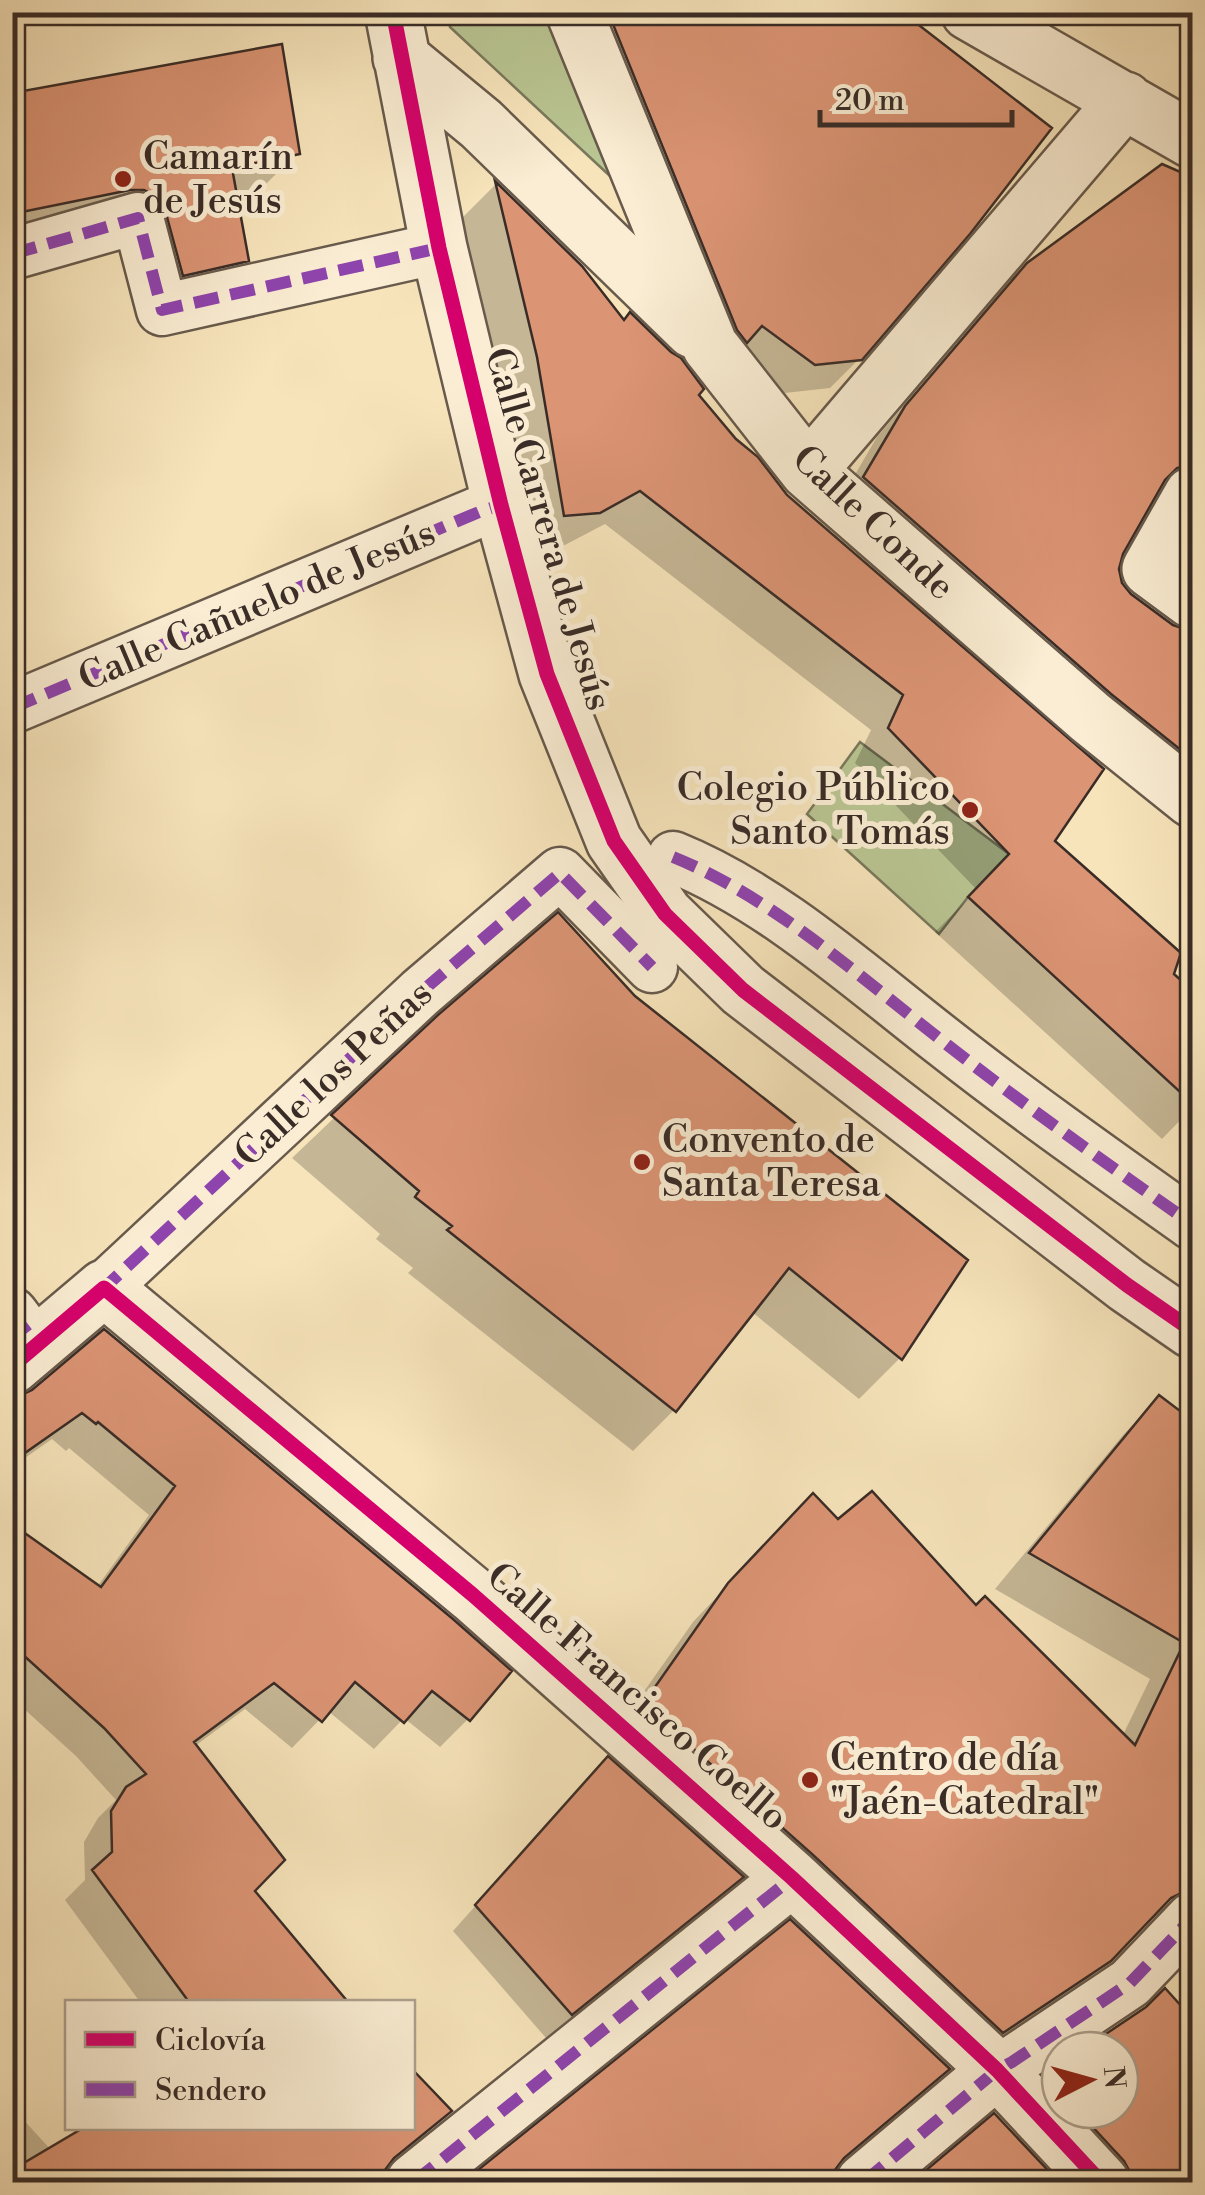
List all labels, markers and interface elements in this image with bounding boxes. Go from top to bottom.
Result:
scale bar [820,65,1012,127]
text: 20 m [835,82,904,120]
place label: Camarín de Jesús [143,134,293,225]
marker: Camarín de Jesús [112,168,134,190]
street label: Calle Carrera de Jesús [474,342,622,716]
street label: Calle Conde [782,436,964,610]
street label: Calle Cañuelo de Jesús [71,510,443,702]
place label: Colegio Público Santo Tomás [677,765,950,856]
marker: Colegio Público Santo Tomás [959,799,981,821]
street label: Calle los Peñas [225,970,443,1178]
place label: Convento de Santa Teresa [662,1117,881,1208]
marker: Convento de Santa Teresa [631,1151,653,1173]
street label: Calle Francisco Coello [476,1553,798,1841]
place label: Centro de día "Jaén-Catedral" [830,1735,1099,1826]
marker: Centro de día "Jaén-Catedral" [799,1769,821,1791]
legend [65,2000,415,2130]
text: Ciclovía [155,2022,266,2060]
north arrow [1040,2030,1140,2130]
text: N [1095,2065,1132,2090]
text: Sendero [155,2072,267,2110]

